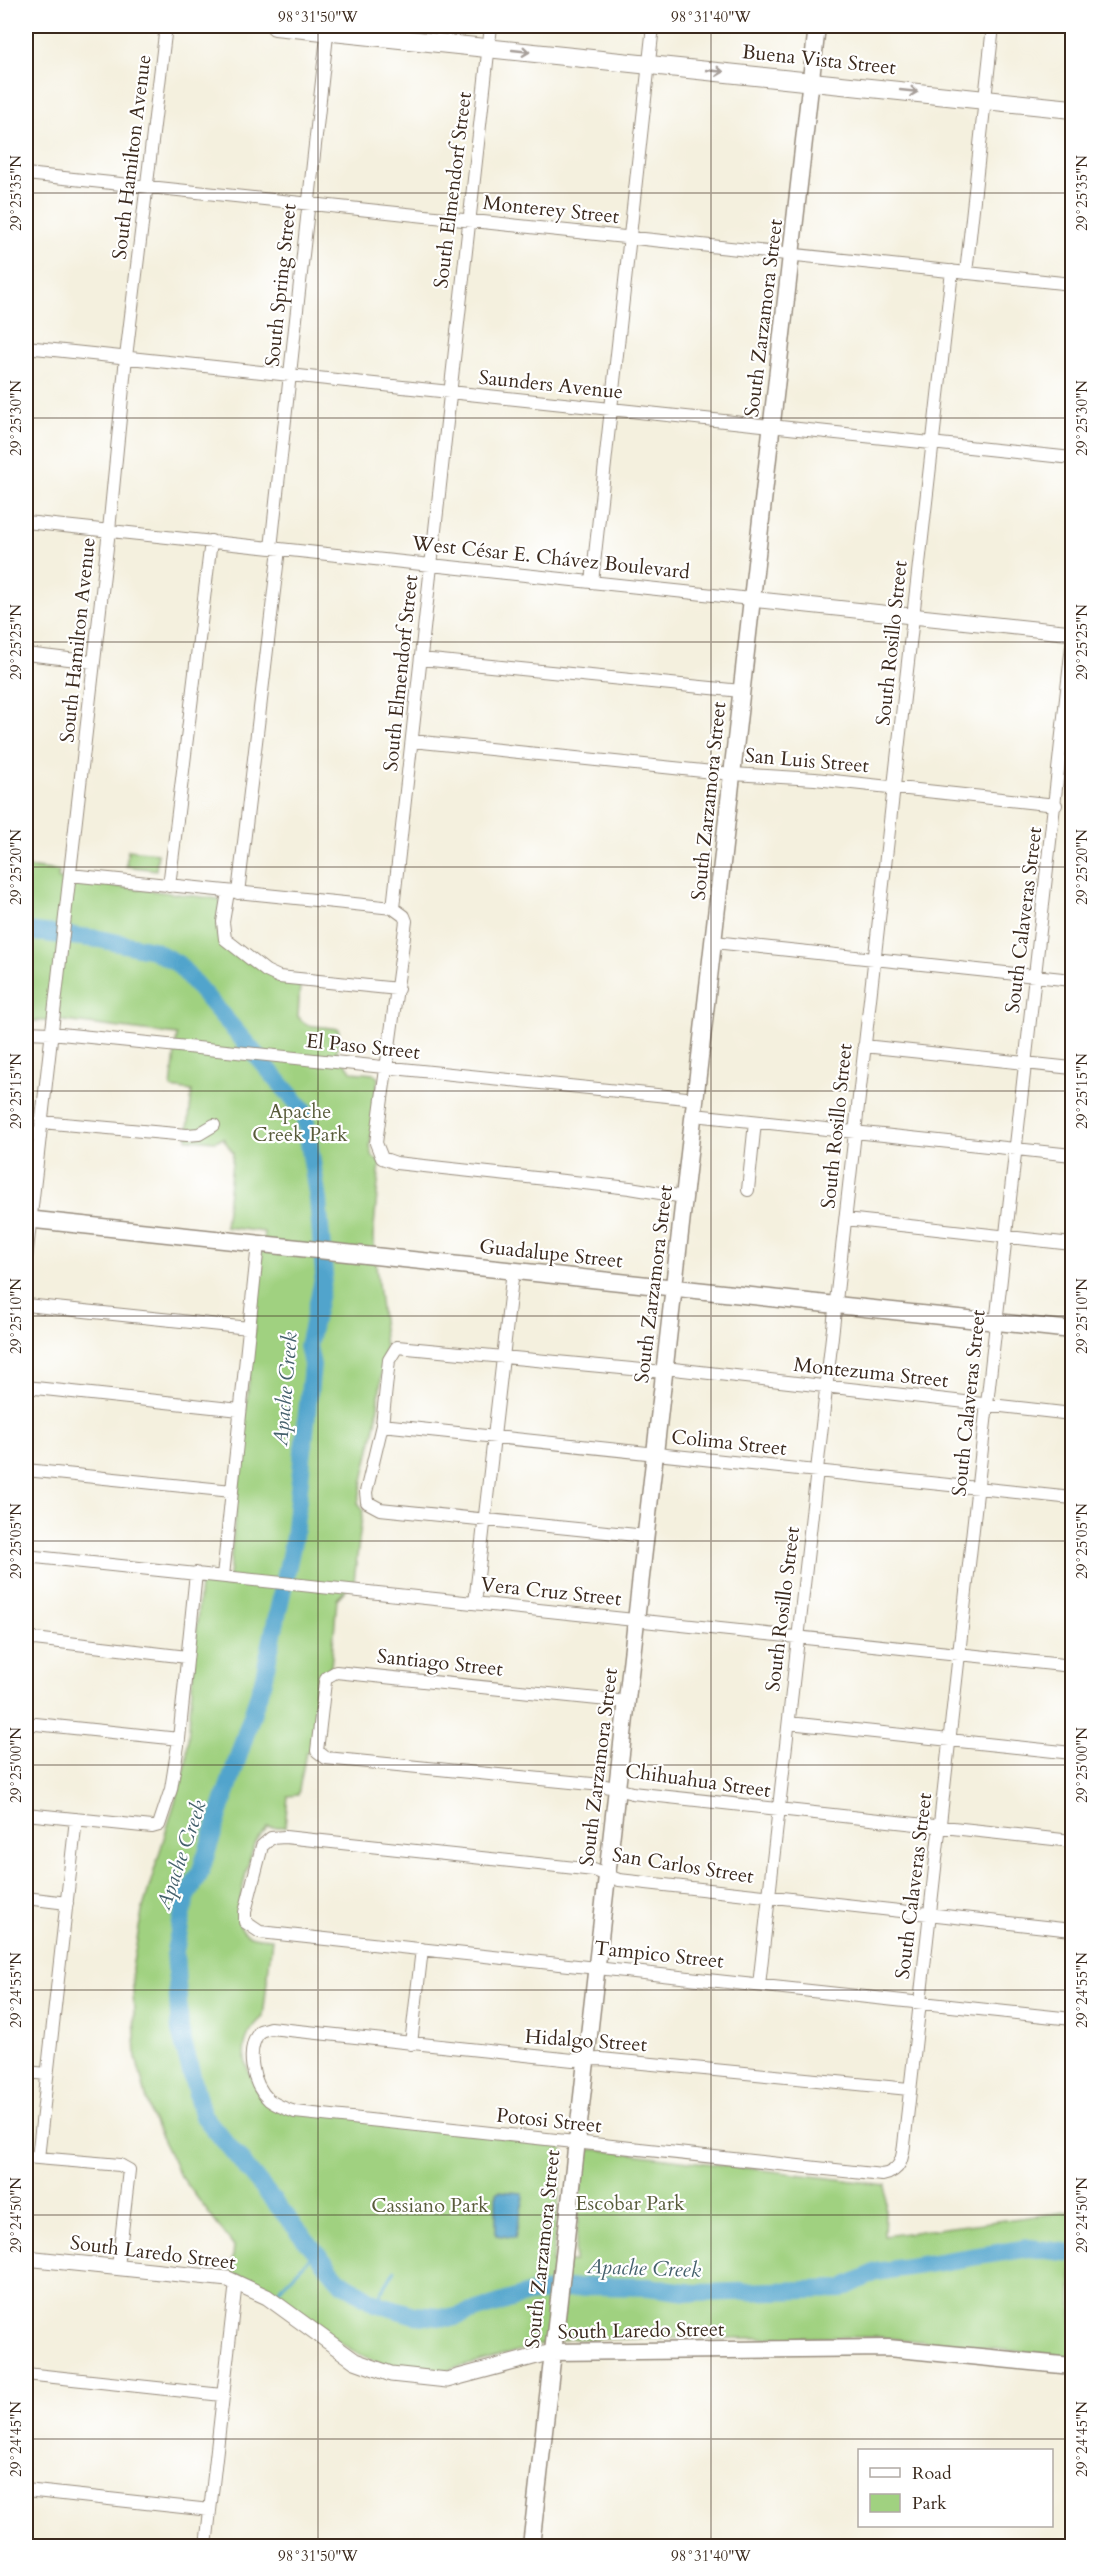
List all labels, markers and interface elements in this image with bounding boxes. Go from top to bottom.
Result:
text: 98°31'50"W [278,7,358,27]
text: 98°31'40"W [671,7,751,27]
street label: Buena Vista Street [741,38,898,81]
one-way arrow [511,45,531,56]
street label: South Hamilton Avenue [106,53,157,261]
one-way arrow [705,66,725,77]
one-way arrow [899,86,919,97]
street label: South Elmendorf Street [427,90,478,290]
text: 29°25'35"N [6,155,26,231]
text: 29°25'35"N [1072,155,1092,231]
street label: Monterey Street [481,189,621,230]
street label: South Spring Street [258,201,303,368]
street label: South Zarzamora Street [738,217,789,419]
street label: Saunders Avenue [477,363,624,405]
text: 29°25'30"N [6,380,26,456]
text: 29°25'30"N [1072,380,1092,456]
street label: West César E. Chávez Boulevard [410,529,692,586]
street label: South Hamilton Avenue [53,536,102,744]
street label: South Rosillo Street [869,558,914,727]
street label: South Elmendorf Street [377,573,424,773]
text: 29°25'25"N [6,604,26,680]
text: 29°25'25"N [1072,604,1092,680]
street label: South Zarzamora Street [685,700,732,902]
street label: San Luis Street [744,742,871,779]
street label: South Calaveras Street [999,825,1048,1015]
text: 29°25'20"N [6,829,26,905]
text: 29°25'20"N [1072,829,1092,905]
street label: El Paso Street [305,1027,422,1066]
street label: South Rosillo Street [814,1041,859,1210]
text: 29°25'15"N [6,1053,26,1129]
text: 29°25'15"N [1072,1053,1092,1129]
park label: Apache Creek Park [252,1098,348,1148]
street label: South Zarzamora Street [628,1183,679,1385]
street label: Guadalupe Street [478,1233,625,1275]
text: 29°25'10"N [6,1278,26,1354]
text: 29°25'10"N [1072,1278,1092,1354]
street label: South Calaveras Street [945,1308,992,1498]
water label: Apache Creek [266,1330,305,1448]
street label: Montezuma Street [792,1351,950,1394]
street label: Colima Street [670,1423,789,1462]
text: 29°25'05"N [6,1503,26,1579]
text: 29°25'05"N [1072,1503,1092,1579]
street label: South Rosillo Street [759,1524,806,1693]
street label: Vera Cruz Street [479,1571,623,1612]
street label: Santiago Street [376,1642,505,1683]
street label: South Zarzamora Street [573,1666,624,1868]
text: 29°25'00"N [6,1727,26,1803]
text: 29°25'00"N [1072,1727,1092,1803]
street label: Chihuahua Street [623,1757,773,1804]
street label: South Calaveras Street [889,1791,938,1981]
water label: Apache Creek [149,1796,214,1915]
street label: San Carlos Street [610,1841,756,1890]
street label: Tampico Street [593,1934,726,1975]
text: 29°24'55"N [6,1952,26,2028]
text: 29°24'55"N [1072,1952,1092,2028]
street label: Hidalgo Street [524,2023,649,2058]
street label: Potosi Street [495,2102,604,2140]
street label: South Zarzamora Street [519,2148,566,2350]
text: 29°24'50"N [6,2177,26,2253]
text: 29°24'50"N [1072,2177,1092,2253]
park label: Escobar Park [575,2190,685,2217]
park label: Cassiano Park [371,2192,489,2219]
street label: South Laredo Street [69,2229,238,2276]
water label: Apache Creek [585,2252,702,2285]
street label: South Laredo Street [558,2316,725,2345]
text: 29°24'45"N [6,2401,26,2477]
text: 29°24'45"N [1072,2401,1092,2477]
legend [858,2449,1053,2527]
text: Road [912,2461,952,2486]
text: Park [912,2491,947,2516]
text: 98°31'50"W [278,2546,358,2566]
text: 98°31'40"W [671,2546,751,2566]

